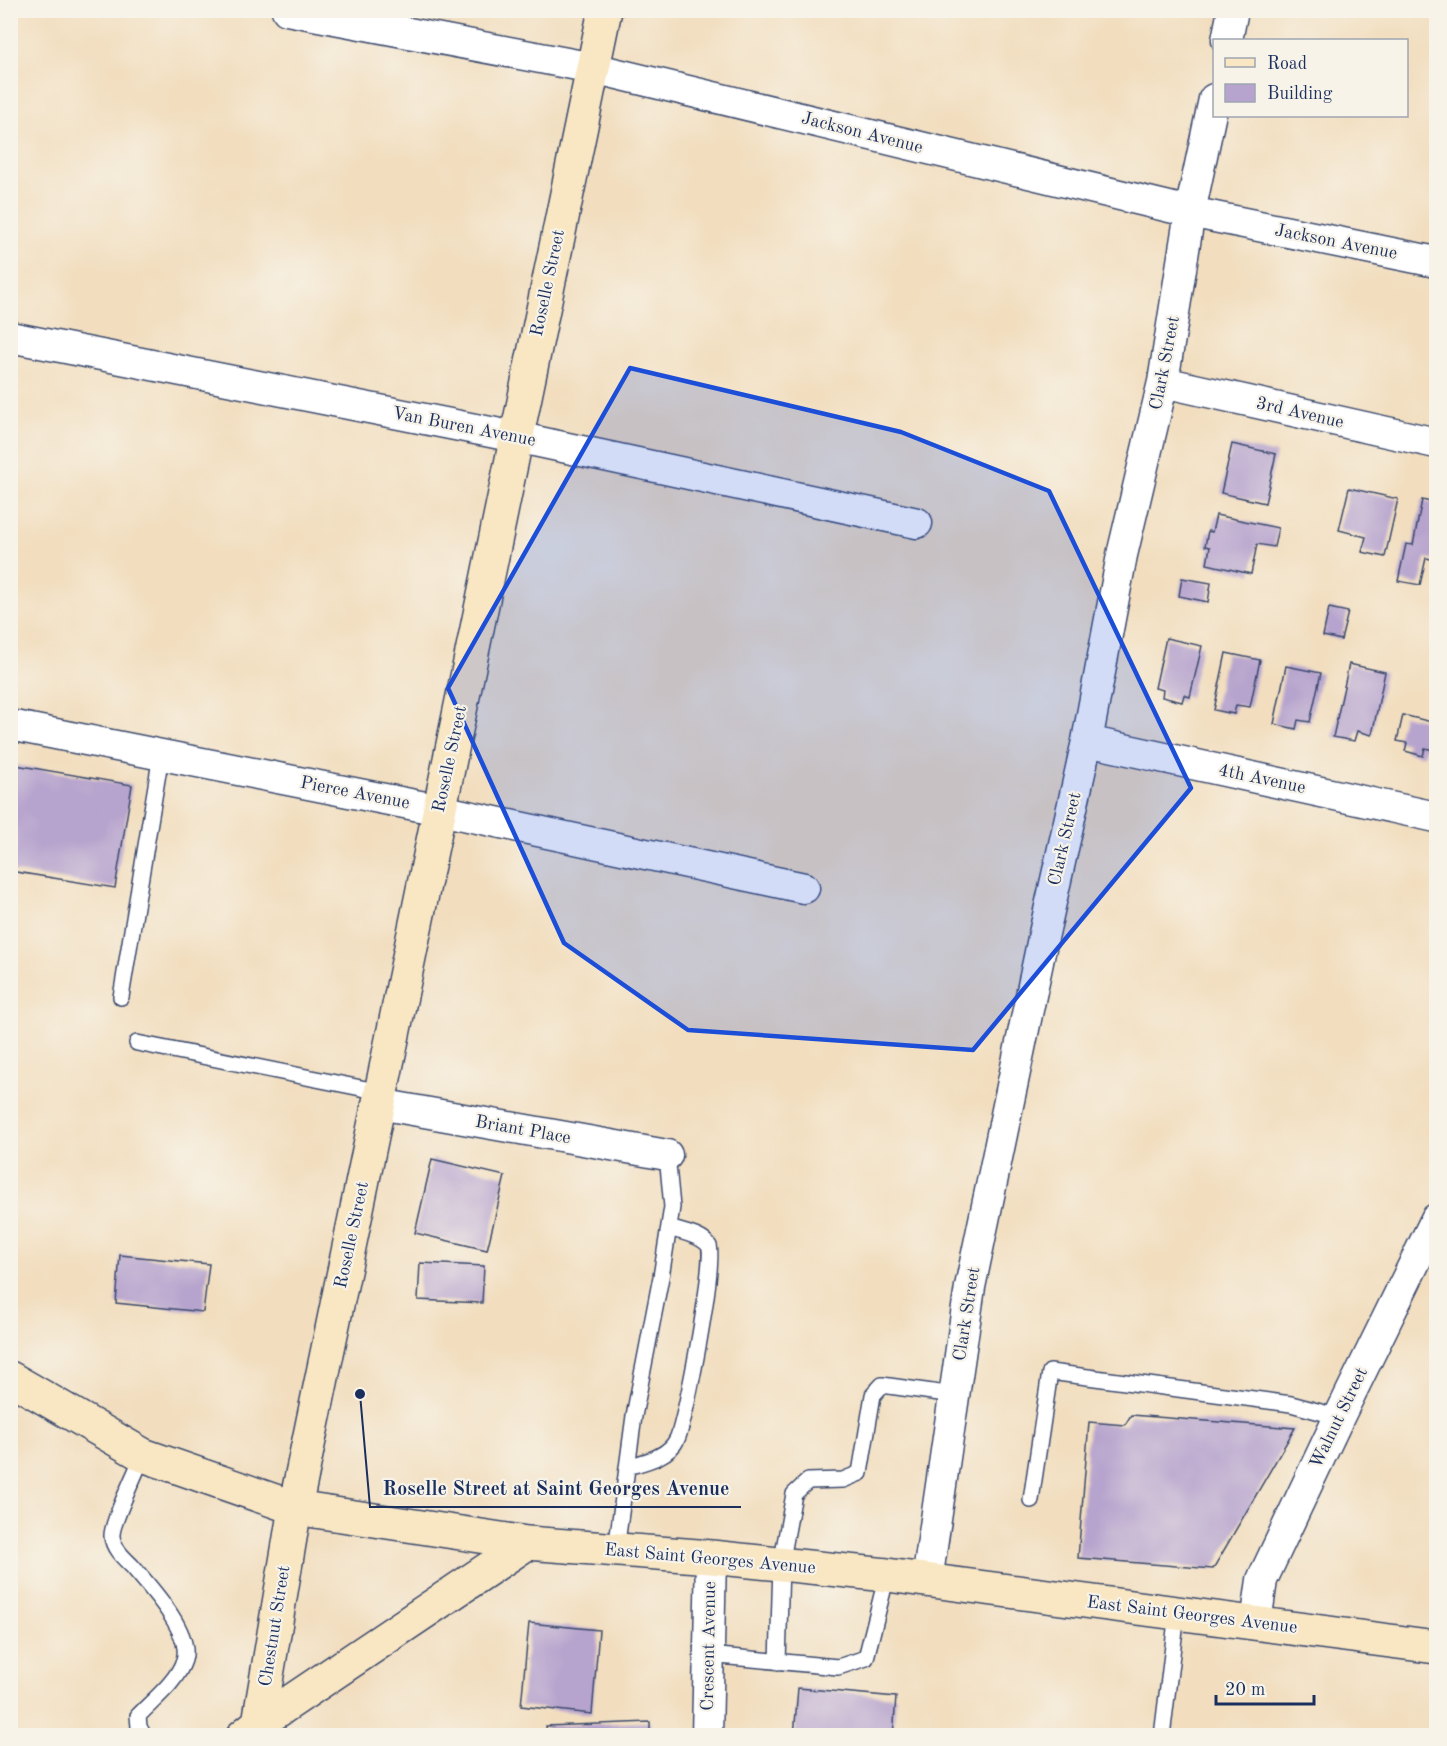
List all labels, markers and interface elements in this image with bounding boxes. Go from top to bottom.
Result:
legend [1213,39,1408,117]
text: Road [1267,55,1307,73]
text: Building [1267,85,1333,103]
street label: Jackson Avenue [799,109,925,157]
street label: Jackson Avenue [1273,221,1399,263]
street label: Roselle Street [528,228,568,338]
street label: Clark Street [1147,315,1183,411]
street label: 3rd Avenue [1254,394,1346,432]
street label: Van Buren Avenue [391,404,537,450]
street label: Roselle Street [430,704,470,814]
street label: 4th Avenue [1217,761,1307,797]
street label: Pierce Avenue [299,774,411,812]
street label: Clark Street [1046,791,1084,887]
street label: Briant Place [474,1113,572,1147]
street label: Roselle Street [332,1180,372,1290]
street label: Clark Street [951,1266,983,1362]
street label: Walnut Street [1307,1365,1371,1471]
callout: Roselle Street at Saint Georges Avenue [370,1469,741,1507]
text: Roselle Street at Saint Georges Avenue [383,1480,729,1500]
street label: East Saint Georges Avenue [604,1541,816,1577]
street label: Chestnut Street [257,1564,293,1688]
street label: Crescent Avenue [699,1581,719,1711]
street label: East Saint Georges Avenue [1086,1593,1298,1637]
scale bar [1216,1668,1314,1706]
text: 20 m [1225,1681,1265,1699]

